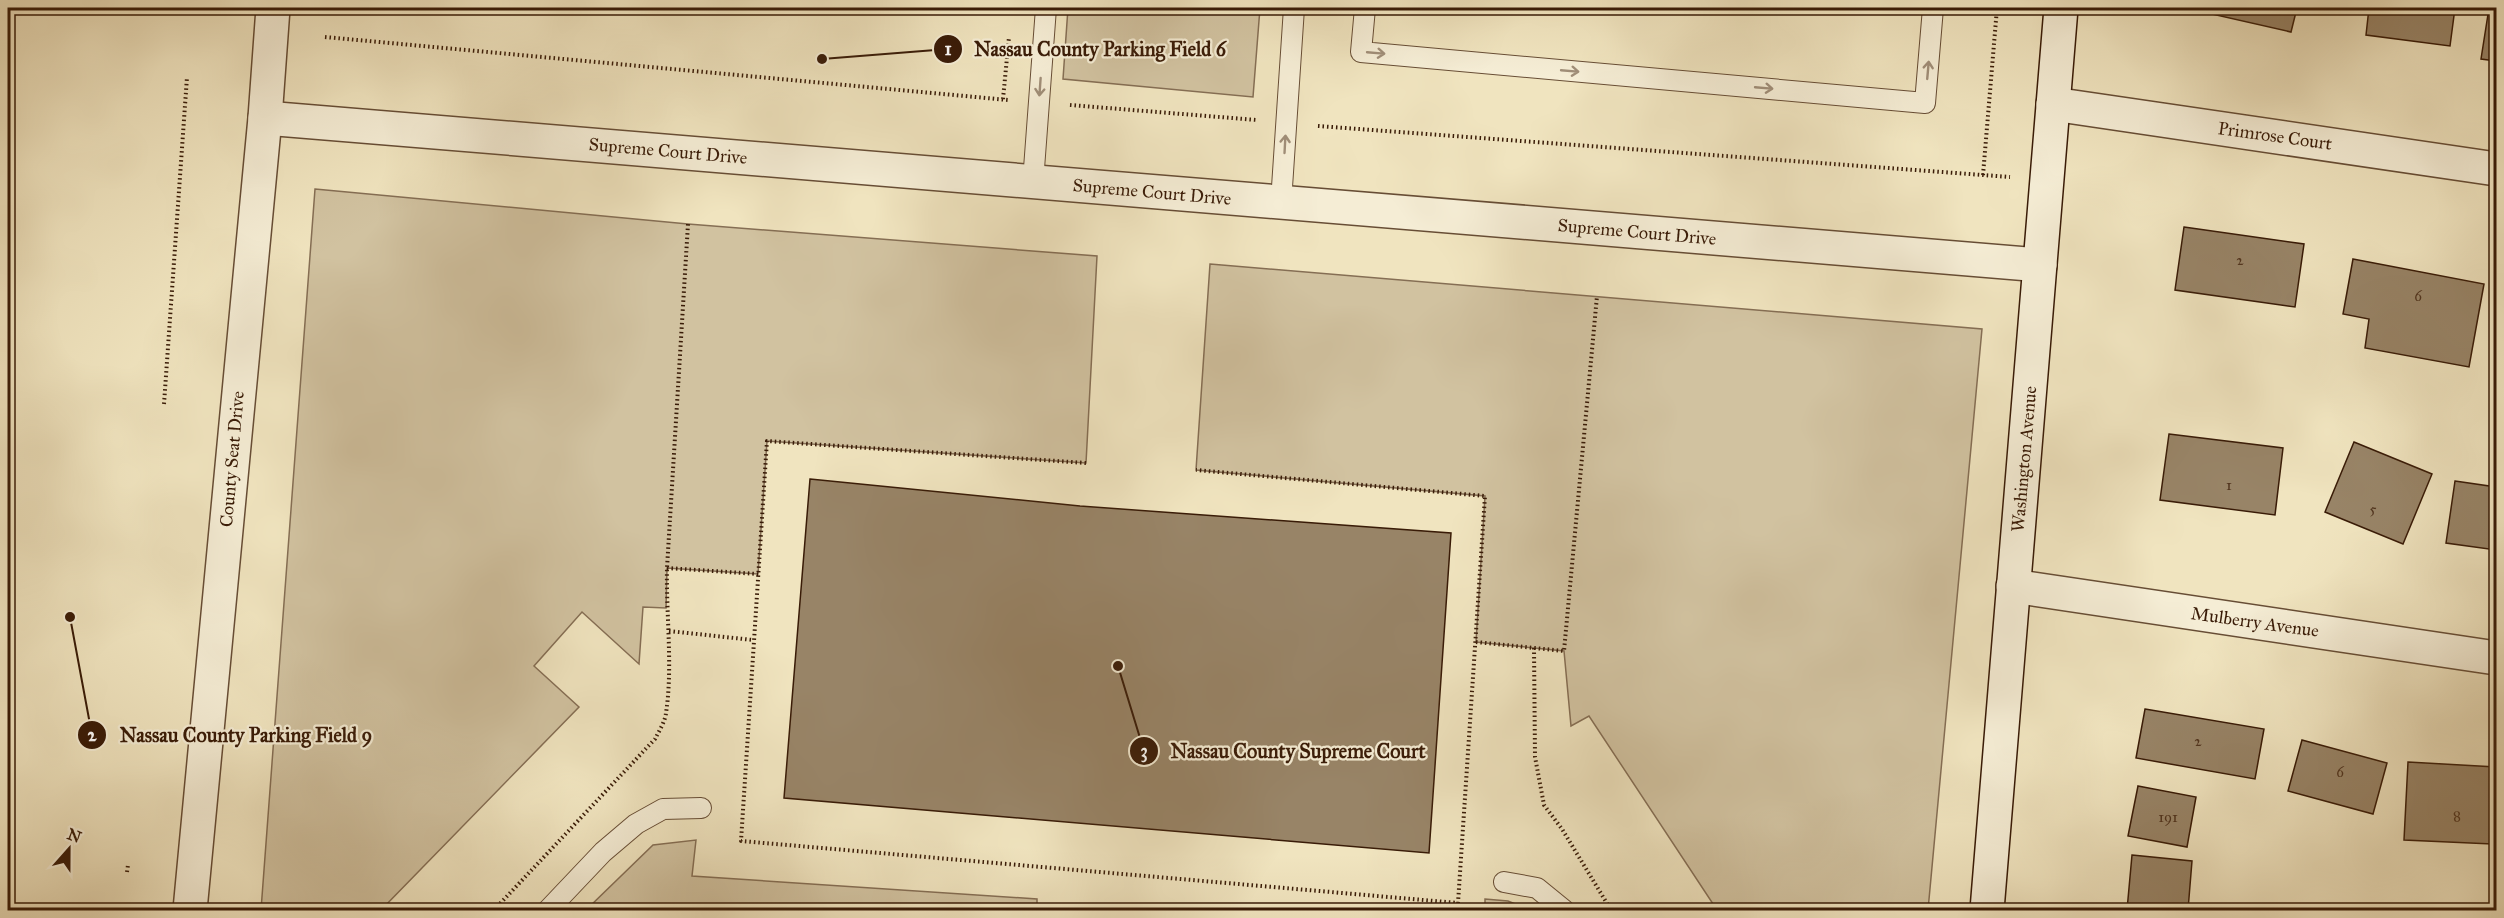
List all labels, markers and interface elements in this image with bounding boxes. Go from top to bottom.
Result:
callout: Nassau County Parking Field 6 [933,30,1238,68]
text: Nassau County Parking Field 6 [974,37,1228,62]
text: 1 [944,38,952,60]
one-way arrow [1365,48,1385,59]
one-way arrow [1923,60,1934,80]
one-way arrow [1559,66,1579,77]
one-way arrow [1034,76,1045,96]
one-way arrow [1753,83,1773,94]
street label: Primrose Court [2217,117,2334,155]
street label: Supreme Court Drive [588,133,748,169]
one-way arrow [1280,134,1291,154]
street label: Supreme Court Drive [1072,174,1232,210]
street label: Supreme Court Drive [1557,214,1717,250]
house number: 2 [2236,251,2244,269]
house number: 6 [2414,287,2423,305]
street label: Washington Avenue [2007,385,2042,533]
street label: County Seat Drive [215,390,249,528]
house number: 1 [2226,476,2232,494]
house number: 5 [2370,500,2377,518]
street label: Mulberry Avenue [2190,602,2320,642]
callout: Nassau County Parking Field 9 [77,716,384,754]
text: Nassau County Parking Field 9 [120,723,372,748]
text: 2 [88,724,98,746]
callout: Nassau County Supreme Court [1129,732,1438,770]
house number: 2 [2194,732,2202,750]
text: Nassau County Supreme Court [1170,739,1427,764]
text: 3 [1140,740,1148,763]
house number: 6 [2336,763,2345,781]
house number: 8 [2453,807,2461,825]
house number: 191 [2158,808,2178,826]
north arrow [39,819,99,879]
text: N [64,824,84,847]

